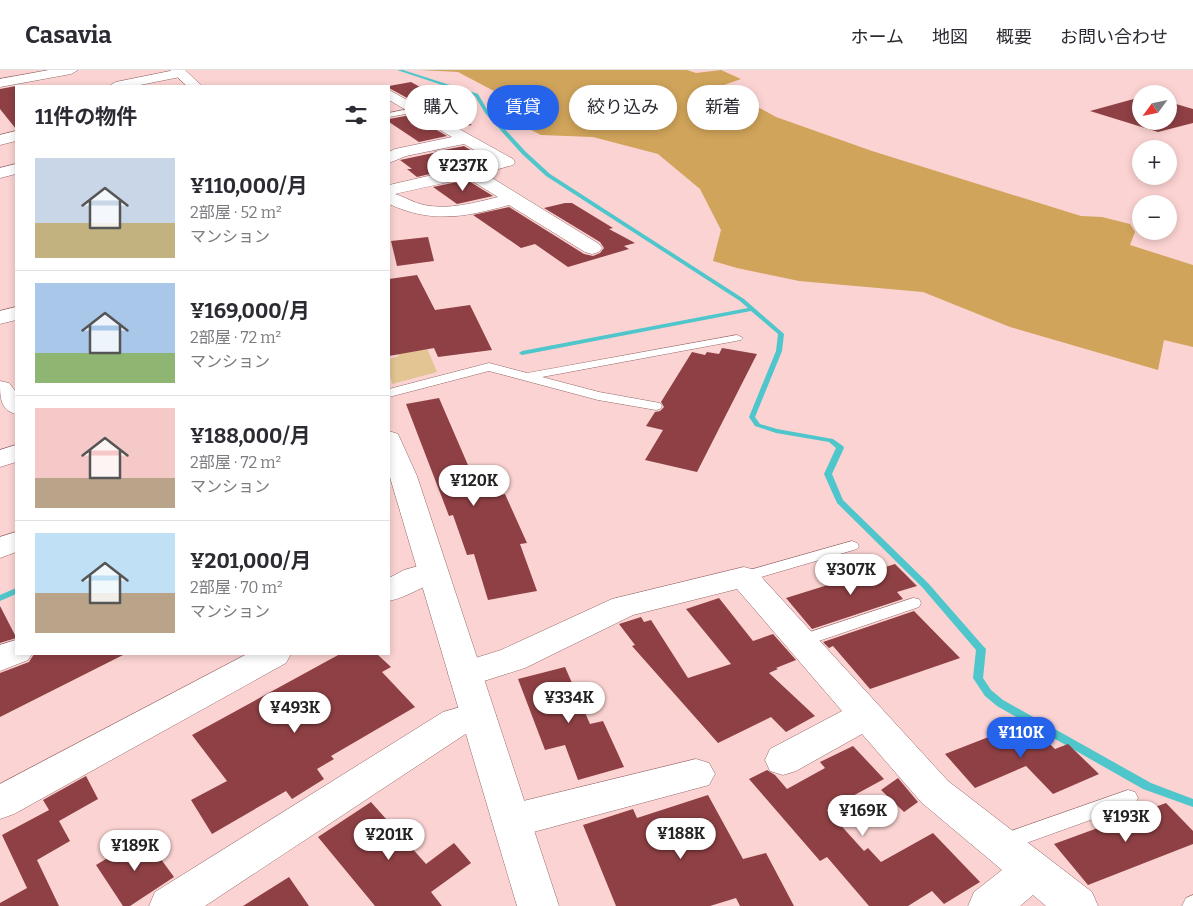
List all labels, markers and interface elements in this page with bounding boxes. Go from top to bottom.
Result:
text: Casavia [25,21,112,49]
text: ホーム [851,26,904,48]
text: 地図 [932,26,968,48]
text: 概要 [996,26,1032,48]
text: お問い合わせ [1060,26,1168,48]
chip: 購入 [405,85,477,130]
chip: 賃貸 [487,85,559,130]
chip: 絞り込み [569,85,677,130]
chip: 新着 [687,85,759,130]
north arrow [1132,85,1178,130]
map controls [1132,85,1177,240]
icon: filters [342,101,370,129]
text: 11件の物件 [35,104,137,130]
button: + [1132,140,1177,185]
pin: ¥237K [428,150,498,192]
text: ¥237K [438,156,488,175]
text: ¥110,000/月 [190,173,307,199]
icon: home [75,178,135,238]
button: − [1132,195,1177,240]
text: 2部屋 · 52 m² [190,203,282,222]
text: マンション [190,227,270,246]
text: ¥169,000/月 [190,298,310,324]
icon: home [75,303,135,363]
text: 2部屋 · 72 m² [190,328,281,347]
text: マンション [190,352,270,371]
text: ¥188,000/月 [190,423,311,449]
icon: home [75,428,135,488]
text: 2部屋 · 72 m² [190,453,281,472]
pin: ¥120K [439,464,509,507]
text: ¥120K [450,471,498,490]
text: マンション [190,477,270,496]
text: ¥201,000/月 [190,548,311,574]
icon: home [75,553,135,613]
pin: ¥307K [816,554,886,596]
text: ¥307K [826,560,876,579]
text: 2部屋 · 70 m² [190,578,283,597]
text: マンション [190,602,270,621]
pin: ¥334K [534,682,604,724]
text: ¥334K [544,688,594,707]
pin: ¥493K [260,692,330,734]
text: ¥493K [270,698,320,717]
pin: ¥110K [986,716,1056,759]
text: ¥110K [998,723,1044,742]
pin: ¥169K [828,794,898,837]
pin: ¥193K [1091,800,1161,843]
text: ¥169K [839,801,887,820]
text: ¥193K [1102,807,1150,826]
pin: ¥201K [354,818,424,861]
pin: ¥188K [646,818,716,860]
text: ¥188K [657,824,705,843]
text: ¥201K [365,825,413,844]
pin: ¥189K [100,830,170,872]
text: ¥189K [111,836,159,855]

